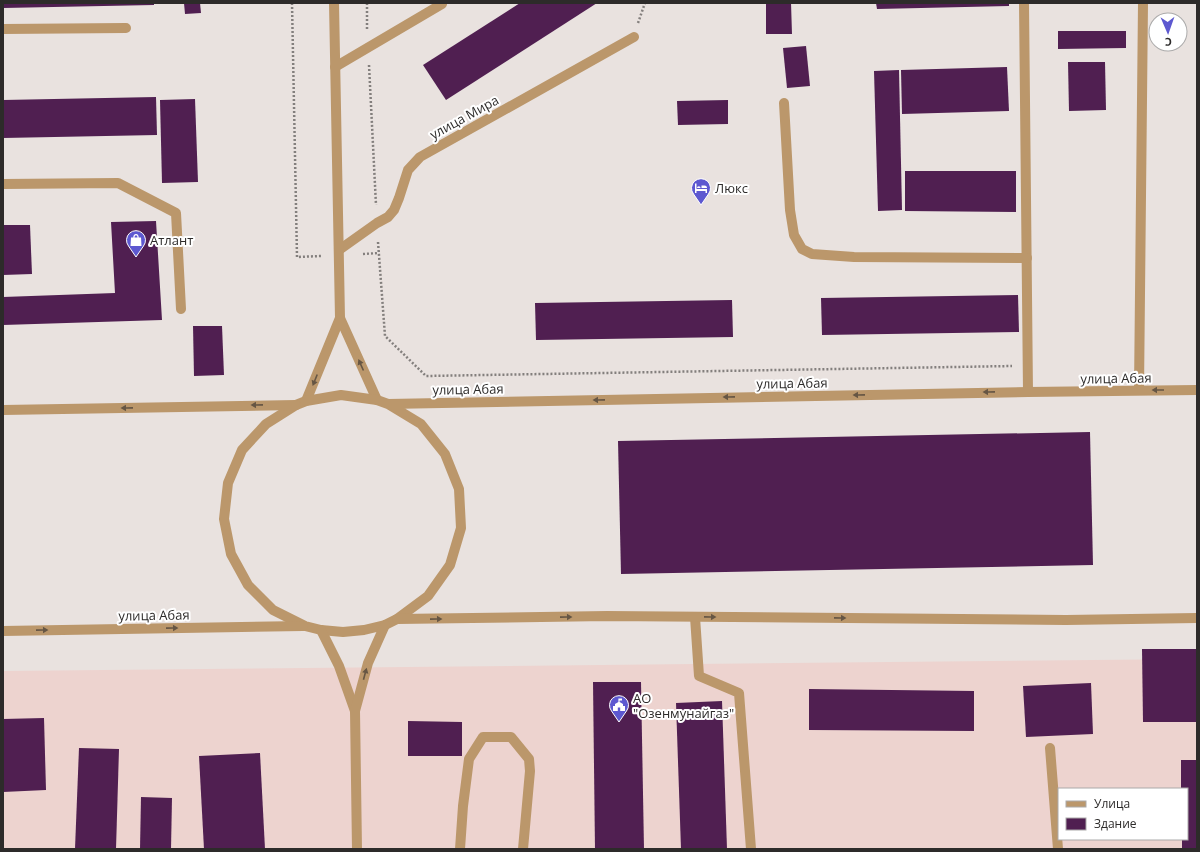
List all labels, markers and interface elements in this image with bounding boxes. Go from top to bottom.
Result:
north arrow [1148,12,1188,52]
text: С [1165,35,1172,50]
street label: улица Мира [426,91,502,143]
hotel icon: Люкс [690,177,712,205]
place label: Люкс [715,179,748,197]
shop icon: Атлант [125,229,147,257]
place label: Атлант [150,231,193,249]
one-way arrow [358,359,364,370]
street label: улица Абая [1080,368,1152,388]
street label: улица Абая [756,373,828,393]
one-way arrow [311,374,317,386]
street label: улица Абая [432,379,504,399]
one-way arrow [1151,387,1164,393]
one-way arrow [982,389,995,395]
one-way arrow [852,392,865,398]
one-way arrow [722,394,735,400]
one-way arrow [592,397,605,403]
one-way arrow [251,402,263,409]
one-way arrow [121,404,133,411]
street label: улица Абая [118,605,190,625]
one-way arrow [560,614,573,620]
one-way arrow [704,614,717,620]
one-way arrow [430,615,442,622]
one-way arrow [834,615,847,621]
one-way arrow [166,625,179,631]
one-way arrow [36,627,49,633]
one-way arrow [362,667,368,679]
place label: АО "Озенмунайгаз" [633,689,734,722]
public building icon: АО "Озенмунайгаз" [608,694,630,722]
legend [1058,788,1188,840]
text: Улица [1094,795,1130,812]
text: Здание [1094,815,1137,832]

